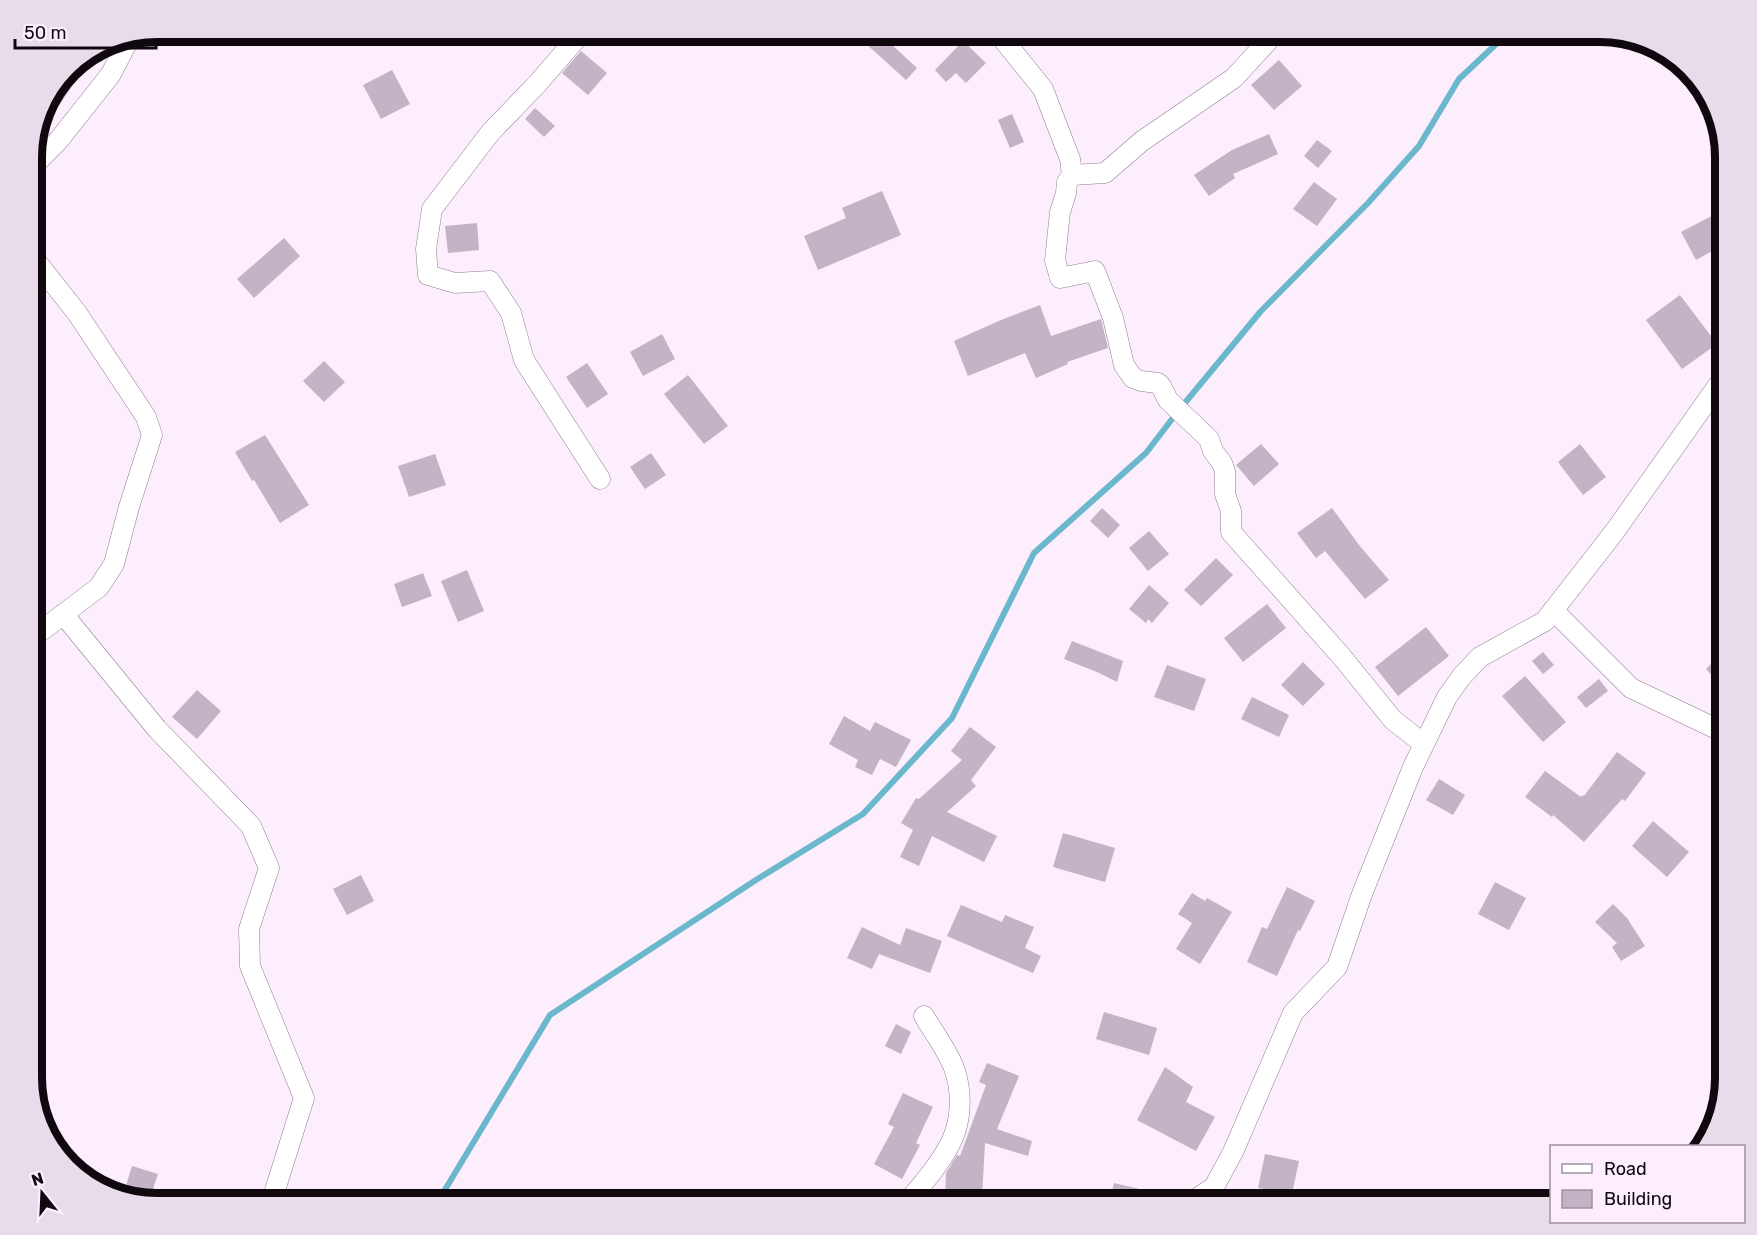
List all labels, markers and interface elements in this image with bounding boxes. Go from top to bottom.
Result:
scale bar [15,12,156,50]
text: 50 m [24,22,67,44]
legend [1550,1145,1745,1223]
text: Road [1604,1158,1647,1180]
north arrow [12,1163,72,1223]
text: N [29,1168,46,1190]
text: Building [1604,1188,1672,1210]

